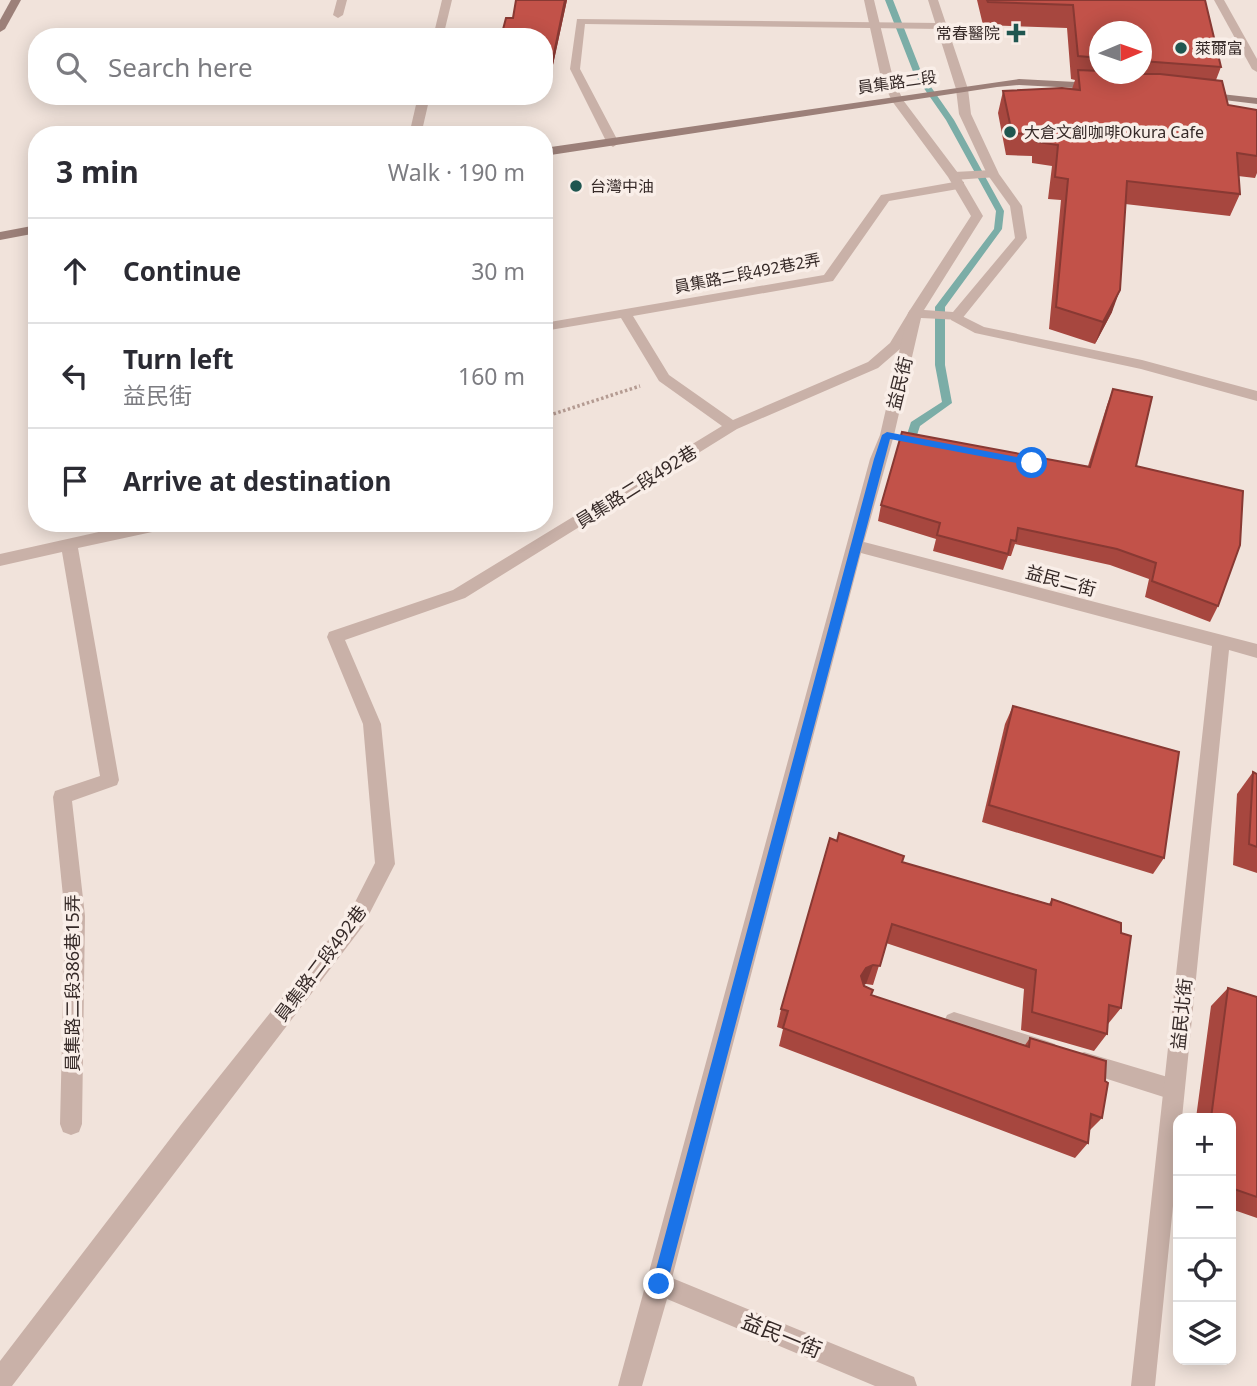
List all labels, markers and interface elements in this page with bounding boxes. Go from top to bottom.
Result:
north arrow [1089,21,1152,84]
place label: 常春醫院 [936,22,1000,44]
marker: 常春醫院 [1006,23,1026,43]
search box [28,28,553,105]
place label: 萊爾富 [1195,37,1243,59]
marker: 萊爾富 [1173,40,1189,56]
icon: search [52,48,90,86]
text: Search here [108,49,253,85]
street label: 員集路二段 [856,66,938,98]
place label: 大倉文創咖啡Okura Cafe [1024,121,1204,143]
marker: 大倉文創咖啡Okura Cafe [1002,124,1018,140]
text: 3 min [56,151,139,192]
text: Walk · 190 m [388,156,525,188]
place label: 台灣中油 [590,175,654,197]
marker: 台灣中油 [568,178,584,194]
street label: 員集路二段492巷2弄 [672,248,822,298]
icon: ahead [56,252,94,290]
text: Continue [123,253,241,289]
text: 30 m [471,255,525,287]
text: Turn left [123,341,234,377]
street label: 益民街 [881,354,917,412]
icon: left [56,357,94,395]
text: 160 m [458,360,525,392]
text: 益民街 [123,379,192,411]
street label: 員集路二段492巷 [571,439,701,533]
route start [1016,447,1047,478]
icon: arrive [56,462,94,500]
text: Arrive at destination [123,463,392,499]
street label: 益民二街 [1023,559,1099,601]
street label: 員集路二段386巷15弄 [60,894,84,1072]
street label: 員集路二段492巷 [269,900,371,1026]
street label: 益民北街 [1165,977,1197,1051]
map controls [1173,1113,1236,1365]
button: + [1173,1113,1236,1176]
button: − [1173,1176,1236,1239]
button: locate [1173,1239,1236,1302]
route end [643,1268,674,1299]
button: layers [1173,1302,1236,1365]
street label: 益民一街 [738,1306,826,1364]

